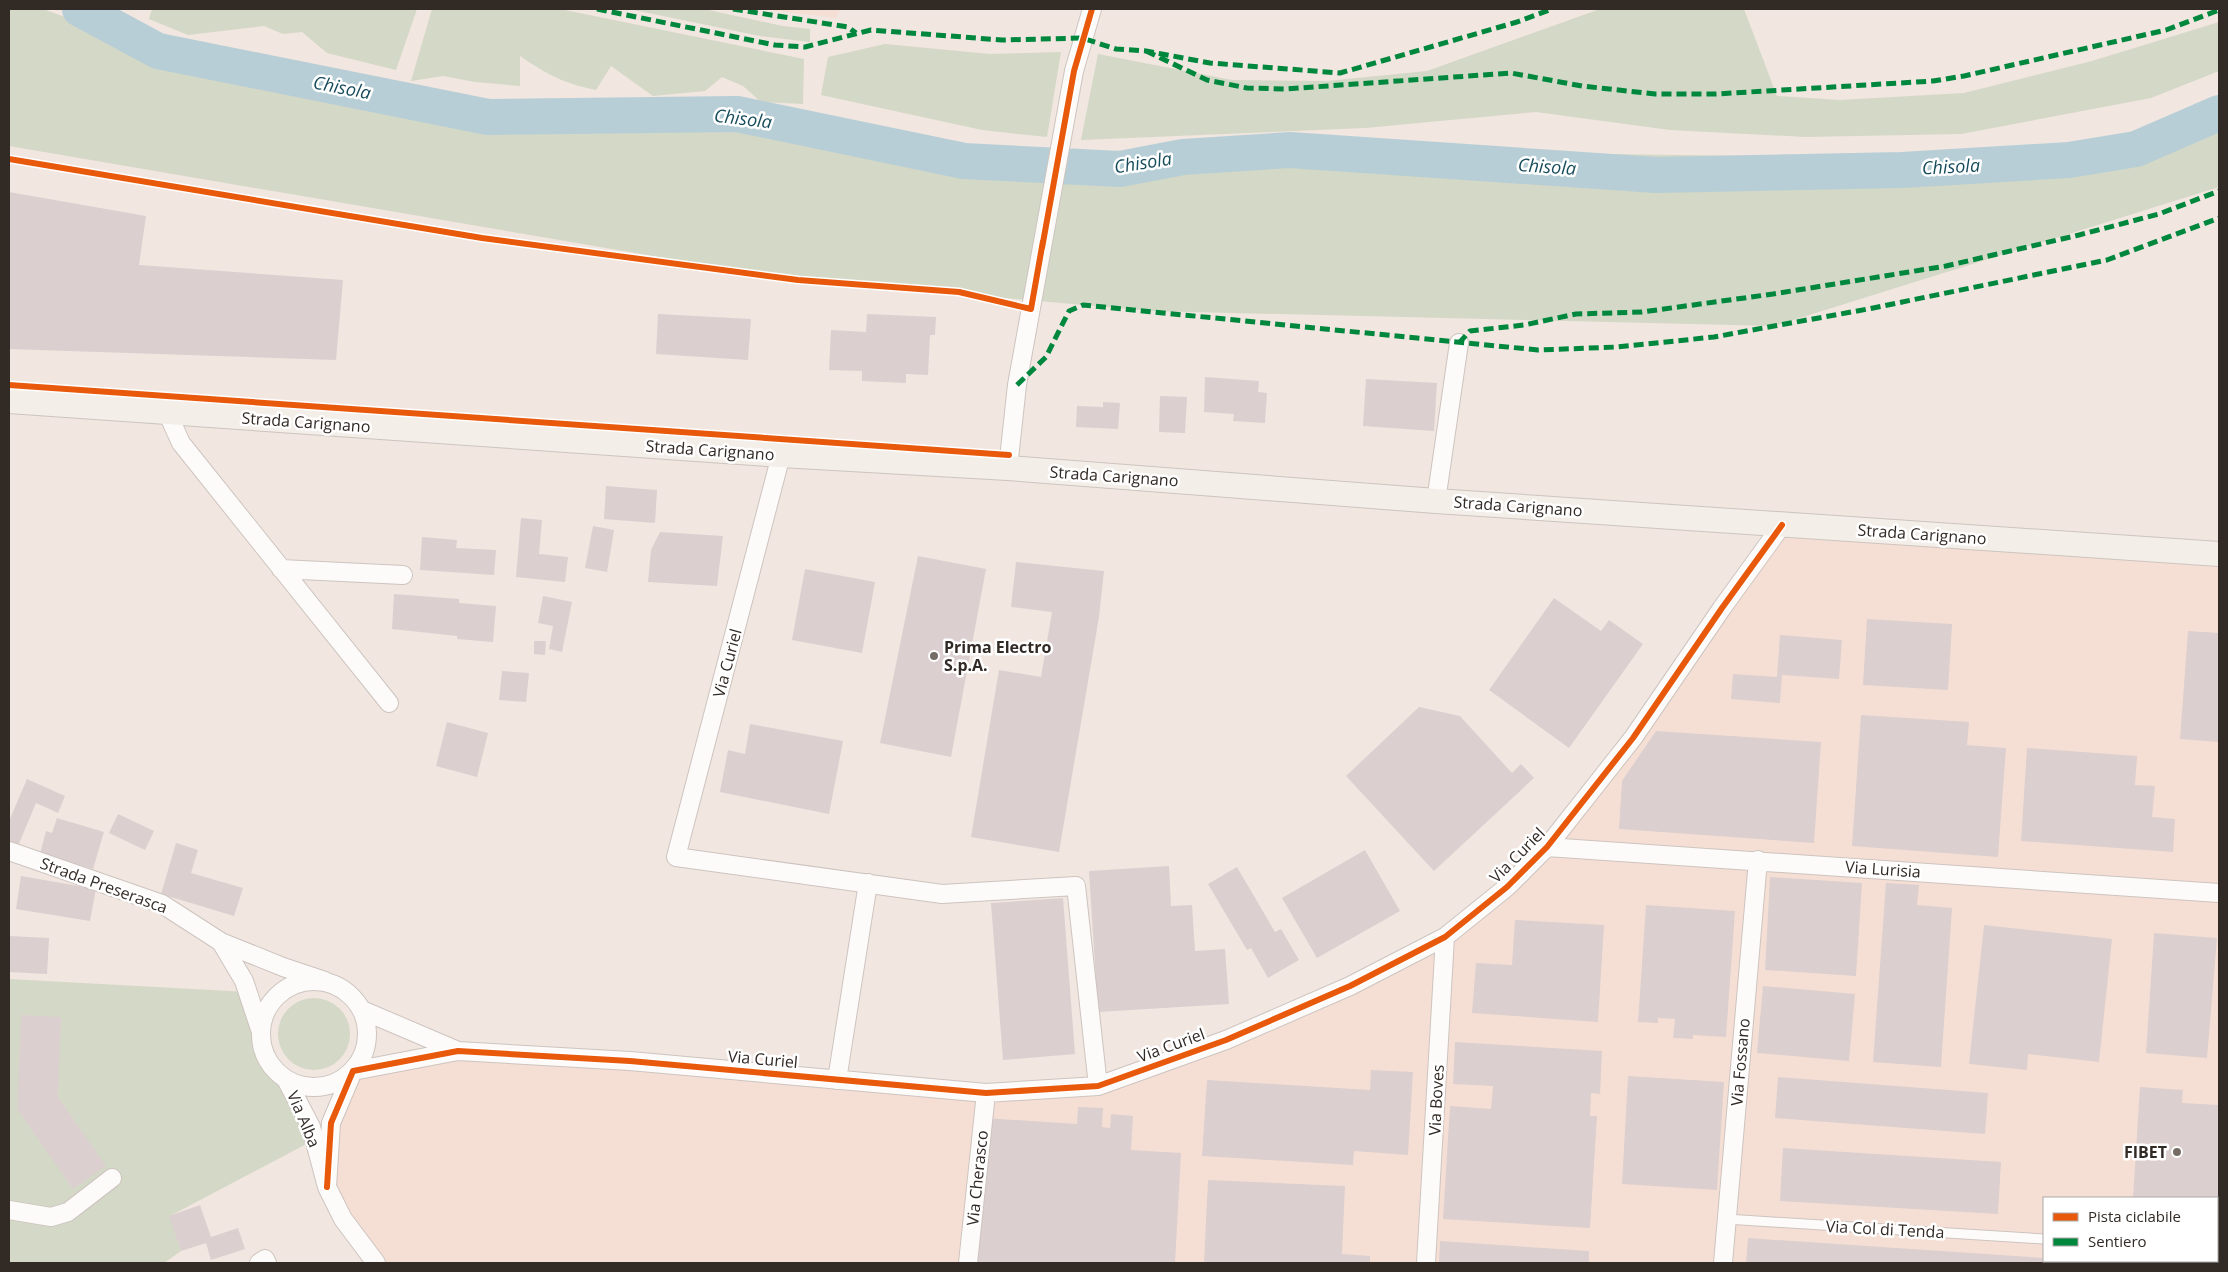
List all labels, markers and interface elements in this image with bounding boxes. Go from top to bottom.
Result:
water label: Chisola [311,70,373,104]
water label: Chisola [713,103,773,133]
water label: Chisola [1112,146,1173,178]
water label: Chisola [1517,152,1577,180]
water label: Chisola [1921,152,1981,180]
street label: Strada Carignano [241,407,371,437]
street label: Strada Carignano [645,435,775,465]
street label: Strada Carignano [1049,461,1179,491]
street label: Strada Carignano [1453,491,1583,521]
street label: Strada Carignano [1857,519,1987,549]
street label: Via Curiel [707,626,747,700]
place label: Prima Electro S.p.A. [944,636,1051,676]
marker: Prima Electro S.p.A. [928,650,940,662]
street label: Via Curiel [1484,822,1550,888]
street label: Strada Preserasca [37,852,171,918]
street label: Via Lurisia [1844,855,1922,883]
street label: Via Fossano [1725,1017,1755,1107]
street label: Via Curiel [1134,1023,1208,1067]
street label: Via Curiel [727,1045,799,1073]
street label: Via Boves [1423,1064,1449,1136]
street label: Via Alba [282,1087,326,1151]
street label: Via Cherasco [961,1129,993,1227]
place label: FIBET [2124,1141,2167,1163]
marker: FIBET [2171,1146,2183,1158]
legend [2043,1197,2218,1262]
text: Pista ciclabile [2088,1206,2181,1226]
street label: Via Col di Tenda [1825,1215,1945,1243]
text: Sentiero [2088,1231,2147,1251]

